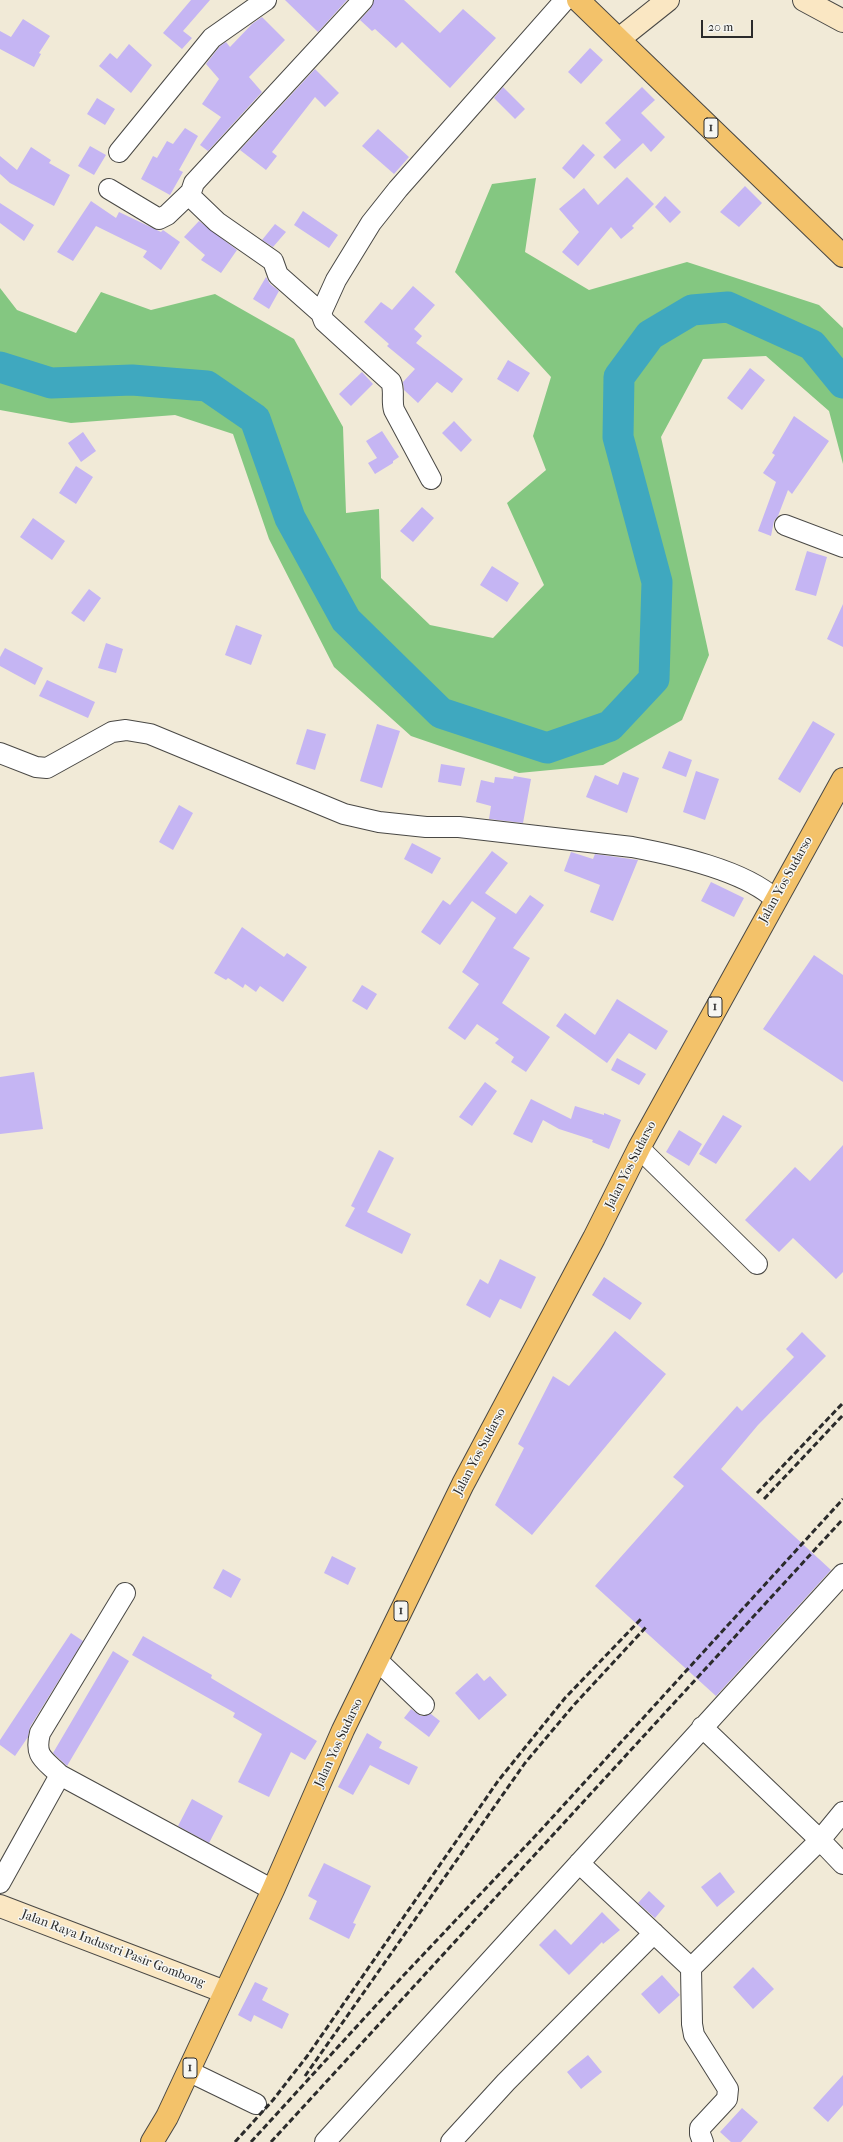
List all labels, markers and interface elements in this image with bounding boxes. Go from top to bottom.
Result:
scale bar [703,12,755,38]
text: 20 m [708,20,733,34]
road number: 1 [704,118,718,138]
street label: Jalan Yos Sudarso [756,834,816,926]
road number: 1 [708,997,722,1017]
street label: Jalan Yos Sudarso [602,1119,660,1211]
street label: Jalan Yos Sudarso [450,1406,510,1498]
road number: 1 [394,1601,408,1621]
street label: Jalan Yos Sudarso [312,1696,366,1790]
street label: Jalan Raya Industri Pasir Gombong [19,1907,207,1991]
road number: 1 [183,2058,197,2078]

